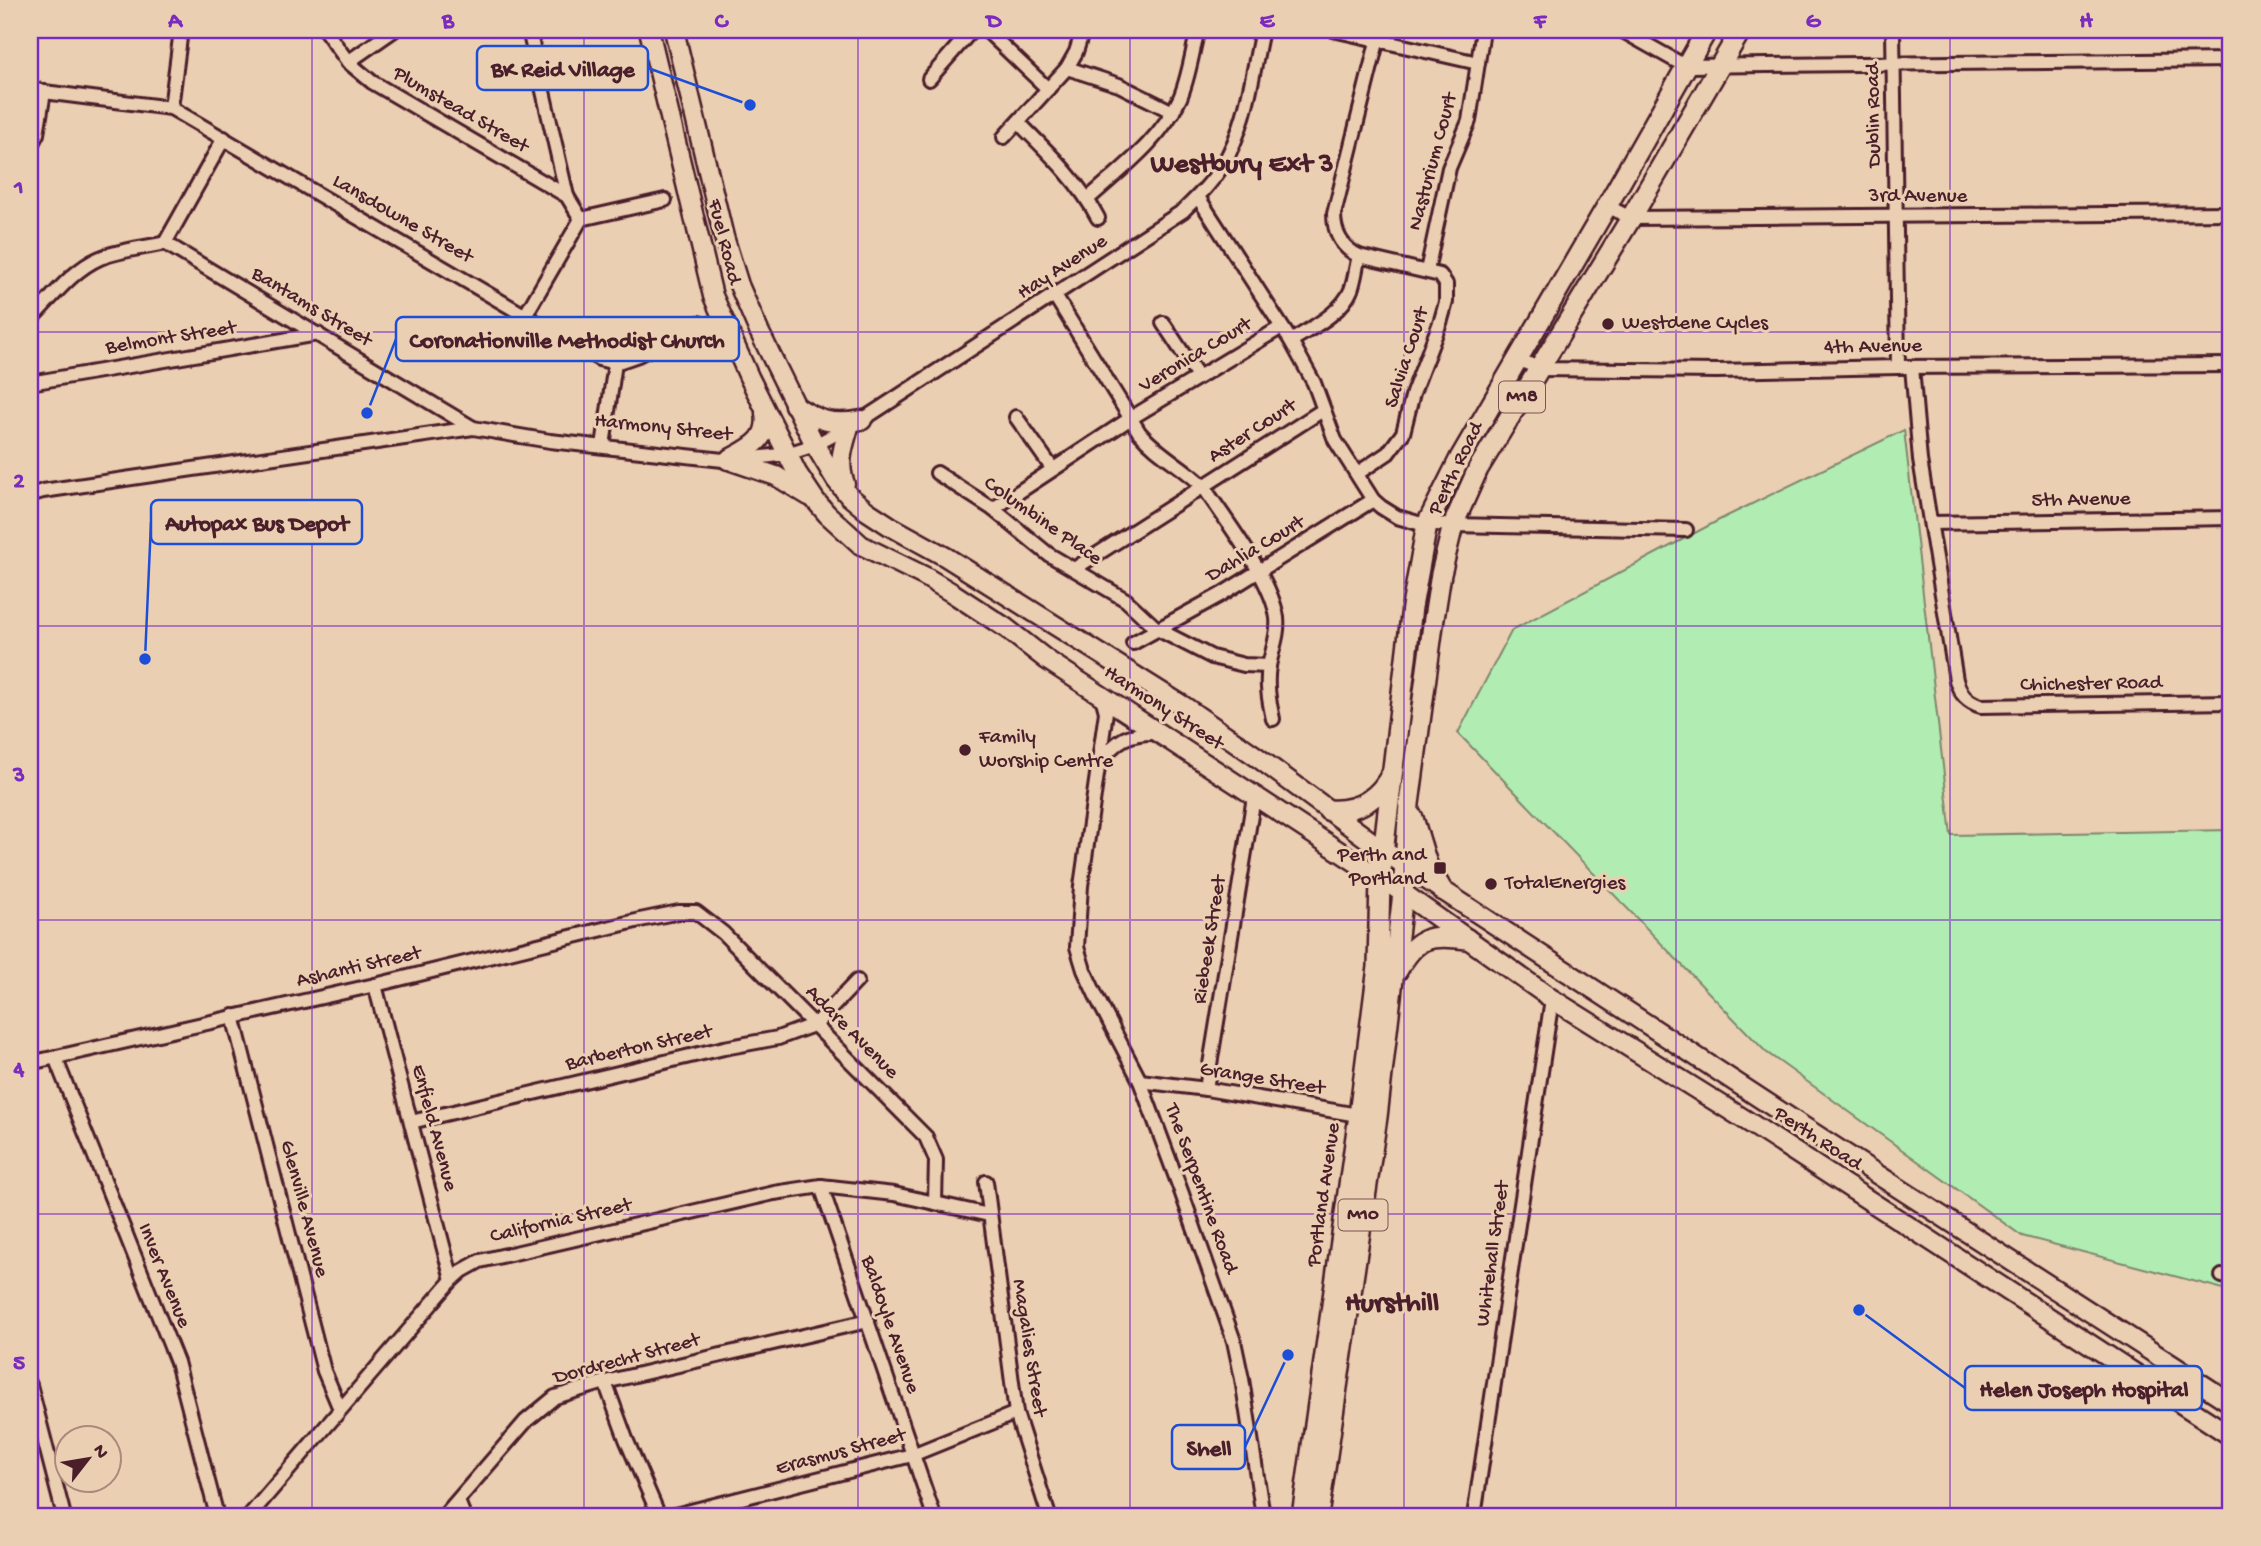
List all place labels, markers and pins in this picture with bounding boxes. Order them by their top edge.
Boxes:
callout: BK Reid Village [477,46,648,90]
place label: Westdene Cycles [1622,312,1769,337]
marker: Westdene Cycles [1600,316,1616,332]
callout: Coronationville Methodist Church [396,317,739,361]
callout: Autopax Bus Depot [151,500,362,544]
place label: Family Worship Centre [978,726,1114,775]
marker: Family Worship Centre [957,742,973,758]
place label: Perth and Portland [1336,844,1428,893]
marker: Perth and Portland [1432,860,1448,876]
place label: TotalEnergies [1504,872,1627,897]
marker: TotalEnergies [1483,876,1499,892]
callout: Helen Joseph Hospital [1965,1366,2202,1410]
callout: Shell [1172,1425,1245,1469]

